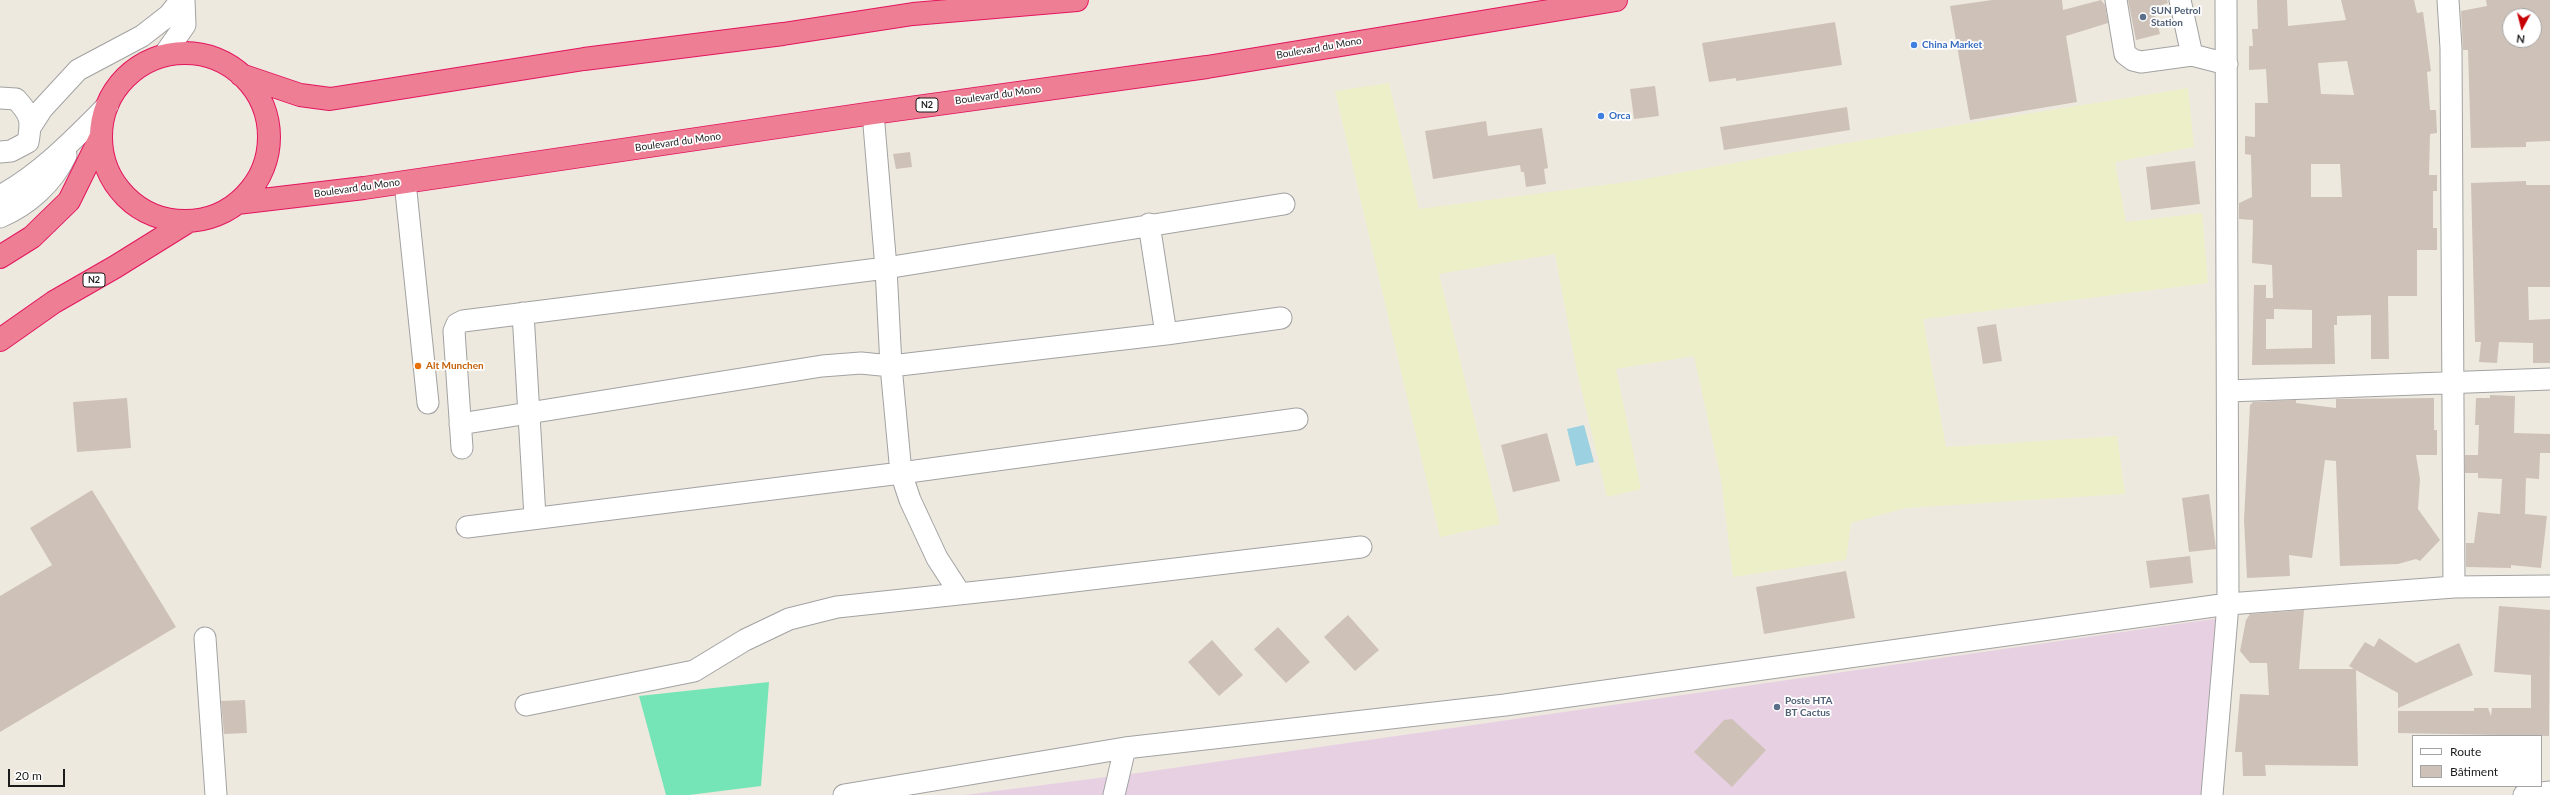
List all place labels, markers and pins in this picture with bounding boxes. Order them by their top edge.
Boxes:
place label: SUN Petrol Station [2151,5,2201,28]
marker: SUN Petrol Station [2138,12,2148,22]
place label: China Market [1922,39,1982,51]
marker: China Market [1909,40,1919,50]
place label: Orca [1609,110,1630,122]
marker: Orca [1596,111,1606,121]
place label: Alt Munchen [426,360,484,372]
marker: Alt Munchen [413,361,423,371]
place label: Poste HTA BT Cactus [1785,695,1832,718]
marker: Poste HTA BT Cactus [1772,702,1782,712]

